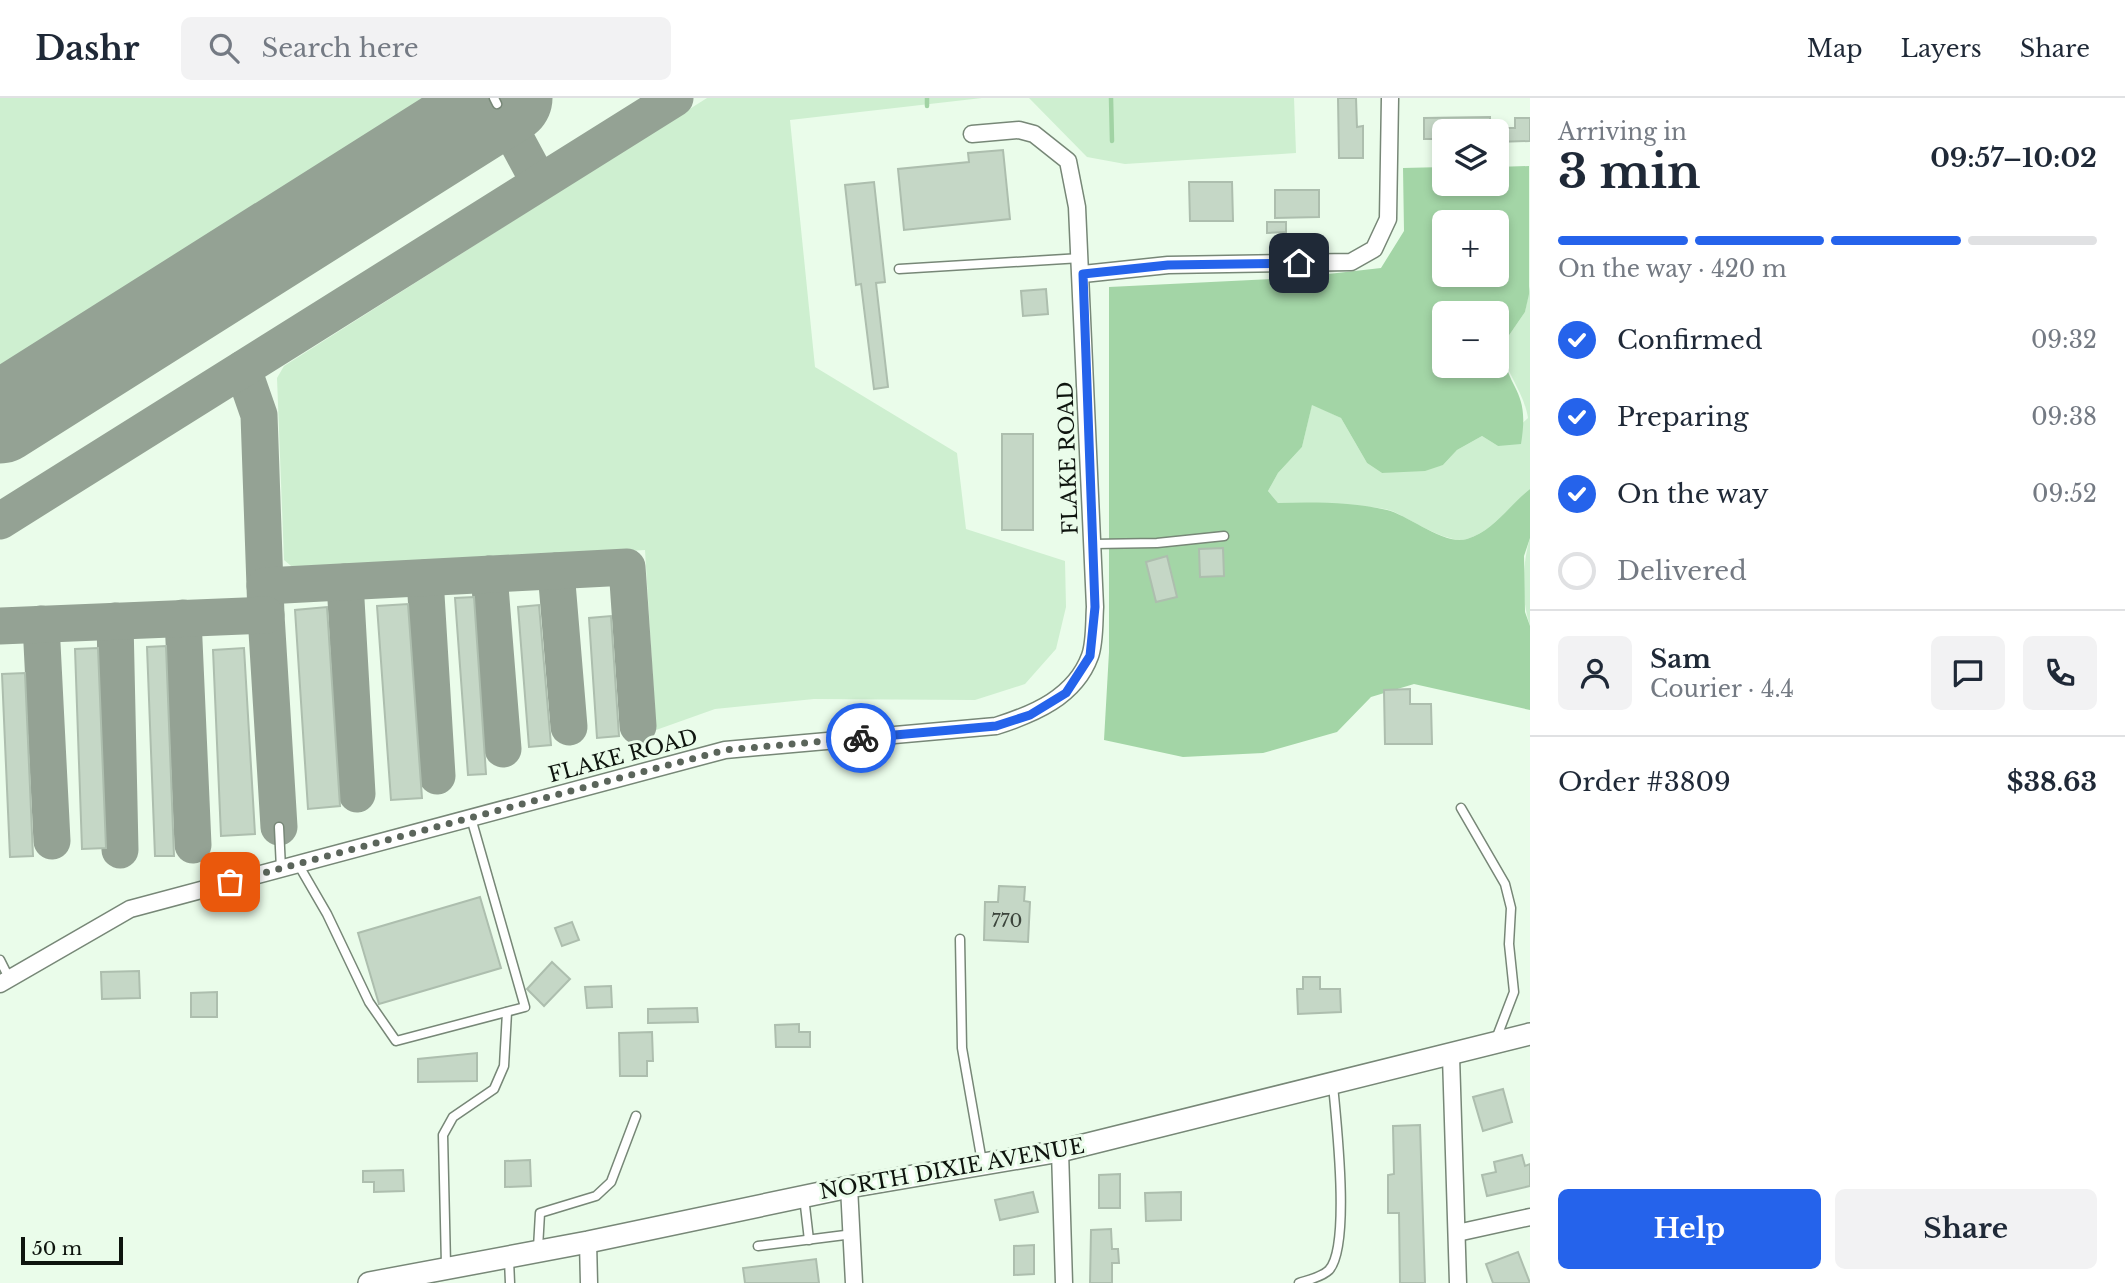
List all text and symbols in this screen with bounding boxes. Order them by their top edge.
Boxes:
search box [181,17,671,80]
text: Dashr [35,28,139,69]
icon: search [205,29,243,67]
text: Search here [261,32,419,64]
text: Map [1807,34,1863,63]
text: Layers [1901,34,1982,63]
text: Share [2020,34,2090,63]
text: Arriving in [1558,118,1687,146]
map controls [1432,119,1509,378]
button: layers [1432,119,1509,196]
text: 09:57–10:02 [1930,142,2097,174]
text: 3 min [1558,143,1700,200]
button: + [1432,210,1509,287]
pin [1269,233,1329,293]
icon: home [1280,244,1318,282]
text: On the way · 420 m [1558,255,1787,283]
button: − [1432,301,1509,378]
icon: check [1558,321,1596,359]
text: Confirmed [1617,324,1762,356]
text: 09:32 [2031,326,2097,354]
street label: FLAKE ROAD [1052,381,1084,535]
icon: check [1558,398,1596,436]
text: Preparing [1617,401,1749,433]
text: 09:38 [2031,403,2097,431]
icon: check [1558,475,1596,513]
text: On the way [1617,478,1769,510]
text: 09:52 [2032,480,2097,508]
text: Delivered [1617,555,1747,587]
button: person [1558,636,1632,710]
button: chat [1931,636,2005,710]
button: phone [2023,636,2097,710]
text: Sam [1650,643,1711,675]
text: Courier · 4.4 [1650,675,1794,703]
courier [826,703,896,773]
icon: bike [842,719,880,757]
street label: FLAKE ROAD [546,724,700,788]
text: Order #3809 [1558,766,1731,798]
text: $38.63 [2007,766,2097,798]
pin [200,852,260,912]
icon: bag [211,863,249,901]
house number: 770 [992,910,1022,932]
street label: NORTH DIXIE AVENUE [818,1133,1086,1205]
button: Help [1558,1189,1821,1269]
button: Share [1835,1189,2097,1269]
scale bar [21,1234,122,1266]
text: 50 m [32,1237,82,1260]

